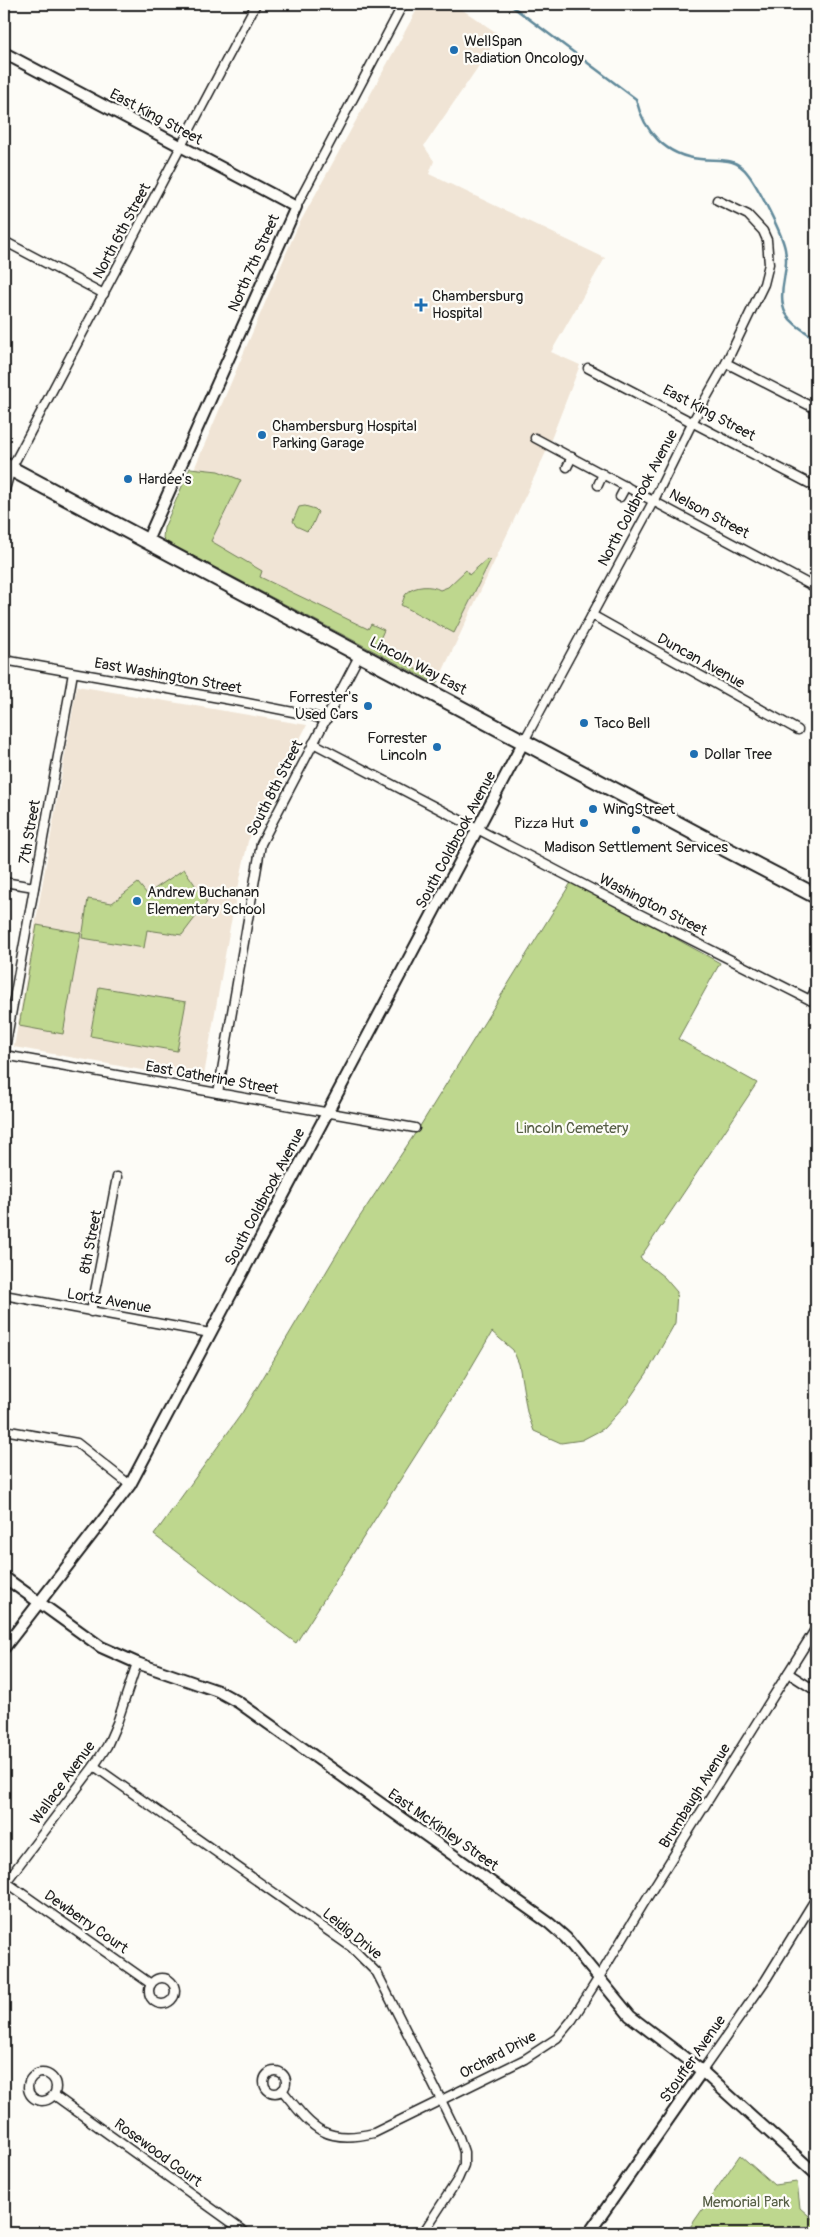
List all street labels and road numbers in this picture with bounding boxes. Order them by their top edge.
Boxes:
street label: East King Street [106,85,206,150]
street label: North 6th Street [89,179,156,282]
street label: North 7th Street [224,210,284,315]
street label: East King Street [659,381,759,446]
street label: North Coldbrook Avenue [594,426,682,570]
street label: Nelson Street [666,485,753,544]
street label: Duncan Avenue [654,629,749,693]
street label: Lincoln Way East [366,632,471,700]
street label: East Washington Street [93,654,244,698]
street label: South 8th Street [243,736,308,839]
street label: South Coldbrook Avenue [412,767,501,912]
street label: 7th Street [15,797,45,866]
street label: Washington Street [596,870,711,941]
street label: East Catherine Street [144,1057,281,1099]
street label: South Coldbrook Avenue [221,1124,310,1269]
street label: 8th Street [76,1208,107,1276]
street label: Lortz Avenue [65,1284,153,1318]
street label: Wallace Avenue [26,1737,100,1828]
street label: Brumbaugh Avenue [655,1740,735,1852]
street label: East McKinley Street [384,1785,503,1876]
street label: Dewberry Court [40,1886,132,1959]
street label: Leidig Drive [318,1904,386,1964]
street label: Stouffer Avenue [656,2011,730,2106]
street label: Orchard Drive [456,2027,540,2083]
street label: Rosewood Court [110,2115,206,2192]

